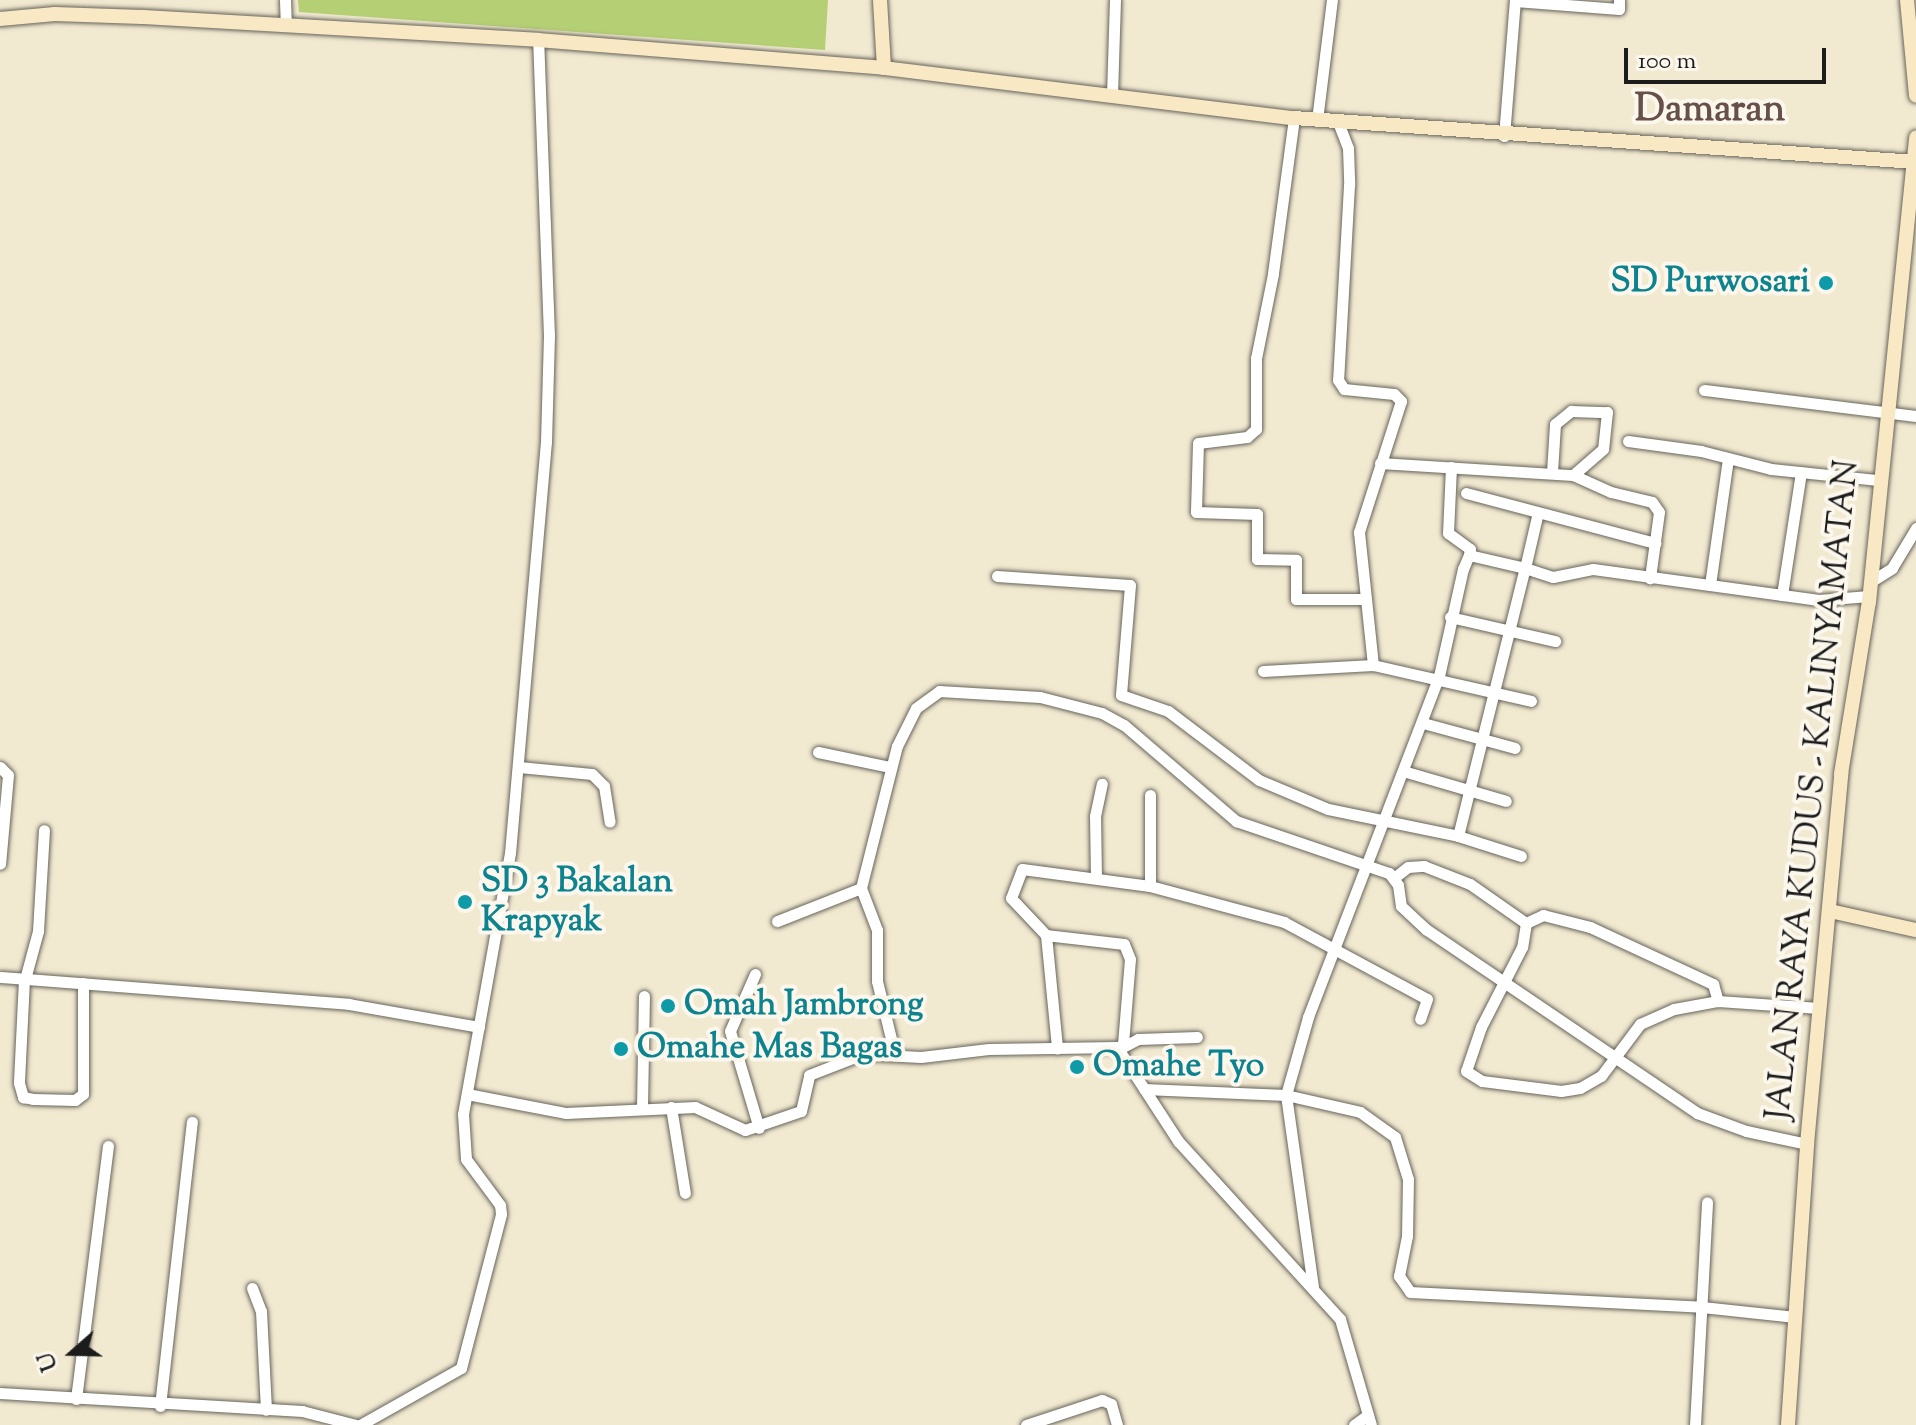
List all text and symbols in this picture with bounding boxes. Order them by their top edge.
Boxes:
scale bar [1628,32,1830,82]
text: 100 m [1638,45,1696,79]
district label: Damaran [1635,89,1785,135]
place label: SD Purwosari [1611,263,1810,303]
marker: SD Purwosari [1817,274,1835,292]
street label: JALAN RAYA KUDUS - KALINYAMATAN [1759,458,1869,1122]
place label: SD 3 Bakalan Krapyak [481,862,673,942]
marker: SD 3 Bakalan Krapyak [456,893,474,911]
place label: Omah Jambrong [684,986,924,1026]
marker: Omah Jambrong [659,997,677,1015]
place label: Omahe Mas Bagas [637,1029,902,1069]
marker: Omahe Mas Bagas [612,1040,630,1058]
place label: Omahe Tyo [1093,1047,1264,1087]
marker: Omahe Tyo [1068,1058,1086,1076]
north arrow [32,1313,112,1393]
text: U [31,1347,68,1375]

